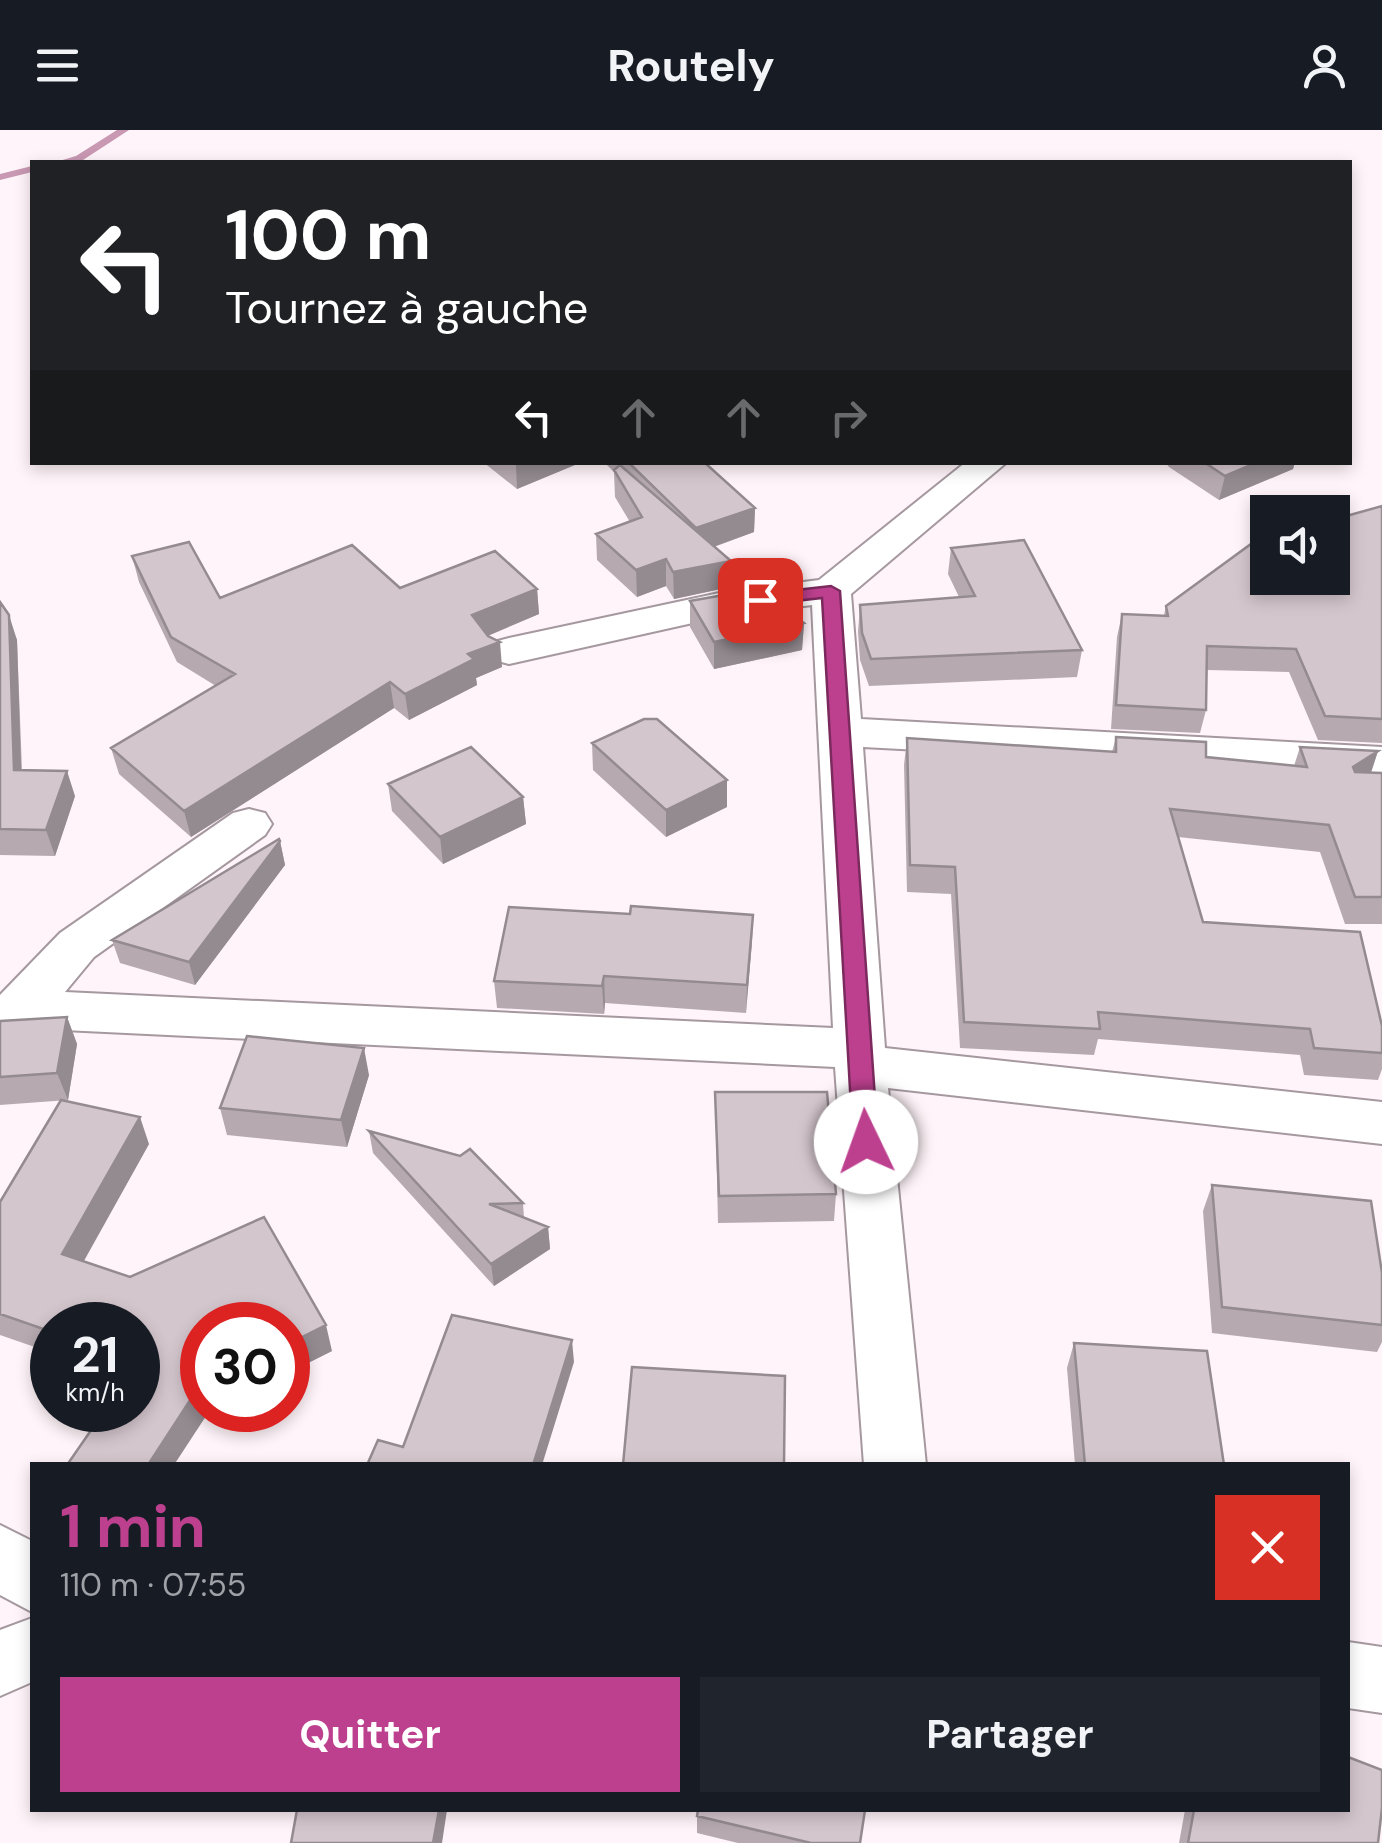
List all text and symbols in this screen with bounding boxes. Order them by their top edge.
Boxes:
text: Routely [607,36,775,95]
icon: menu [30,38,85,93]
icon: person [1297,38,1352,93]
text: 100 m [225,190,431,281]
icon: left [60,200,190,330]
text: Tournez à gauche [225,278,588,337]
icon: left [506,390,561,445]
icon: ahead [611,390,666,445]
icon: ahead [716,390,771,445]
icon: right [821,390,876,445]
map controls [1250,495,1350,595]
button: sound [1250,495,1350,595]
pin [718,558,803,643]
icon: arrive [733,573,788,628]
position arrow [814,1090,918,1194]
speed limit sign: 30 [180,1302,310,1432]
text: 21 [71,1322,119,1388]
text: km/h [65,1376,125,1409]
text: 1 min [60,1487,206,1566]
button: close [1215,1495,1320,1600]
text: 110 m · 07:55 [60,1564,246,1606]
button: Quitter [60,1677,680,1792]
button: Partager [700,1677,1320,1792]

